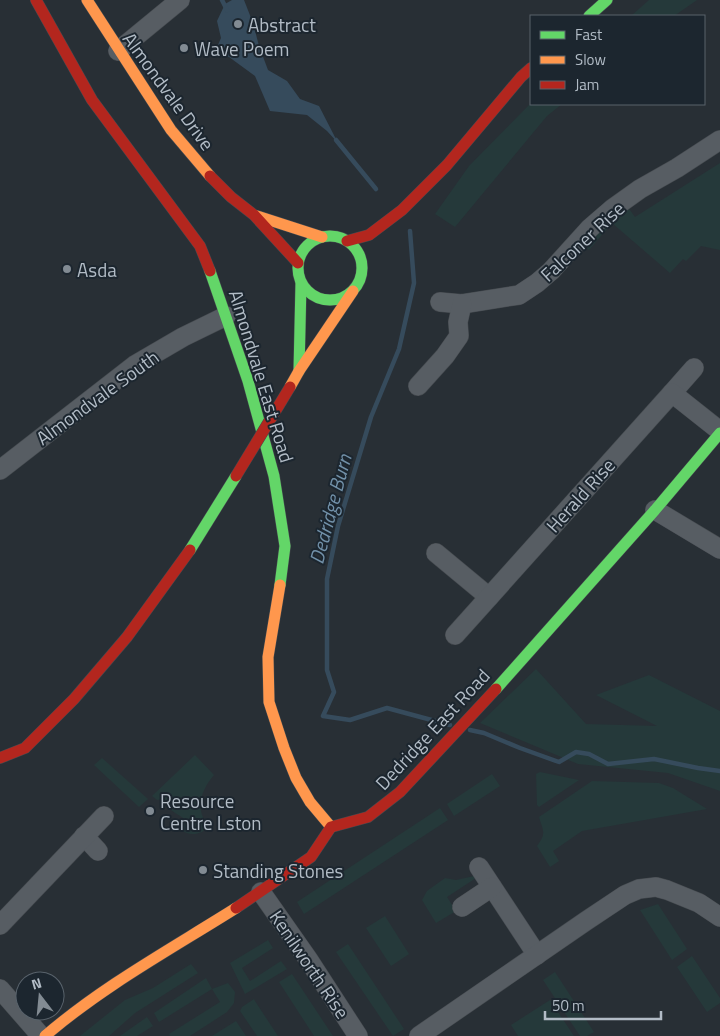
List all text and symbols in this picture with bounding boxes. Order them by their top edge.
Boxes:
place label: Abstract [248,10,316,39]
legend [530,15,705,105]
marker: Abstract [232,18,244,30]
text: Fast [575,23,603,46]
street label: Almondvale Drive [116,26,222,156]
place label: Wave Poem [194,34,289,63]
marker: Wave Poem [178,42,190,54]
text: Slow [575,48,606,71]
text: Jam [575,73,599,96]
street label: Falconer Rise [533,194,631,288]
place label: Asda [77,255,117,284]
marker: Asda [61,263,73,275]
street label: Almondvale East Road [222,286,302,466]
street label: Almondvale South [29,342,165,452]
water label: Dedridge Burn [300,450,360,567]
street label: Herald Rise [539,451,621,539]
street label: Dedridge East Road [368,662,496,796]
place label: Resource Centre Lston [160,786,262,837]
marker: Resource Centre Lston [144,805,156,817]
place label: Standing Stones [213,856,344,885]
marker: Standing Stones [197,864,209,876]
street label: Kenilworth Rise [263,904,357,1024]
north arrow [15,971,65,1021]
text: N [29,972,44,994]
scale bar [545,988,661,1020]
text: 50 m [552,994,585,1017]

